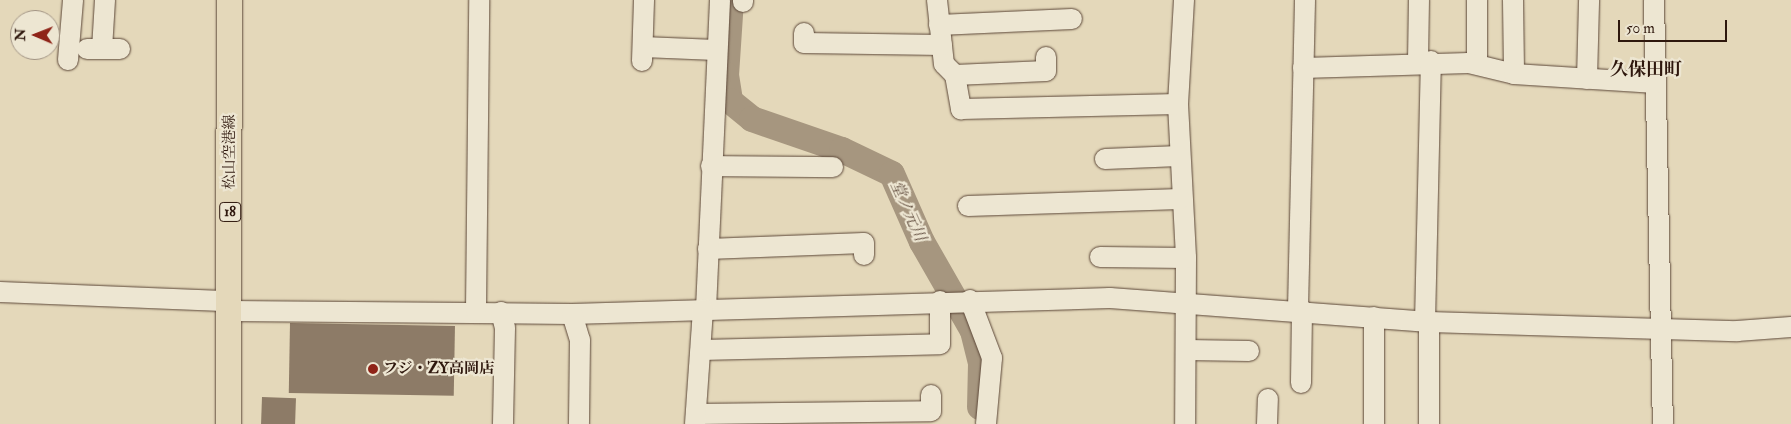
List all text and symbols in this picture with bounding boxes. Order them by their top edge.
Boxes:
north arrow [10,10,60,60]
scale bar [1621,10,1730,42]
text: 50 m [1626,19,1655,38]
text: N [12,28,29,41]
district label: 久保田町 [1610,59,1682,81]
street label: 松山空港線 [221,115,239,189]
water label: 堂ノ元川 [886,178,930,244]
road number: 18 [219,200,241,223]
place label: フジ・ZY高岡店 [383,360,495,378]
marker: フジ・ZY高岡店 [367,363,379,375]

